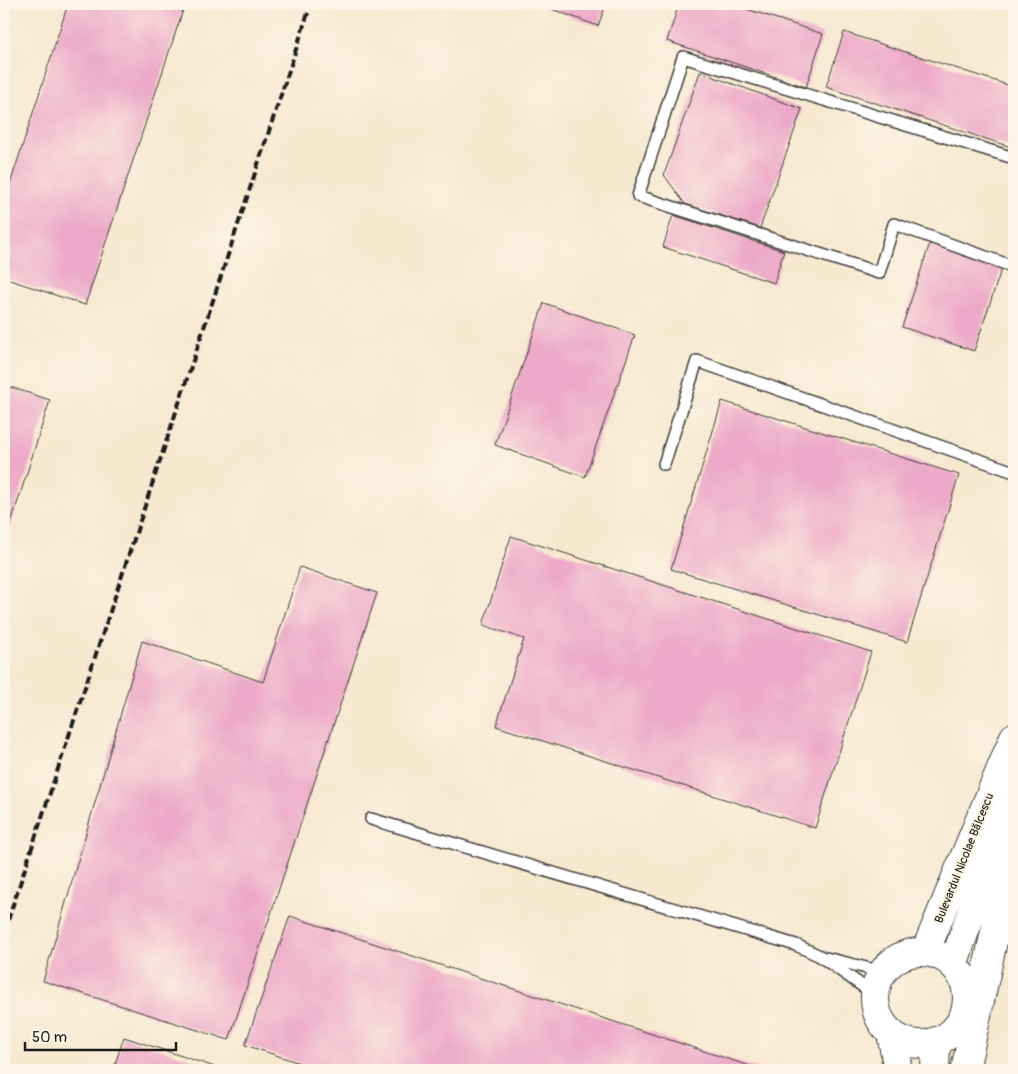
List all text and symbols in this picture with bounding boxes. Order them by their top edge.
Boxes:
street label: Bulevardul Nicolae Bălcescu [931,791,997,925]
scale bar [25,1019,176,1051]
text: 50 m [32,1028,67,1047]

